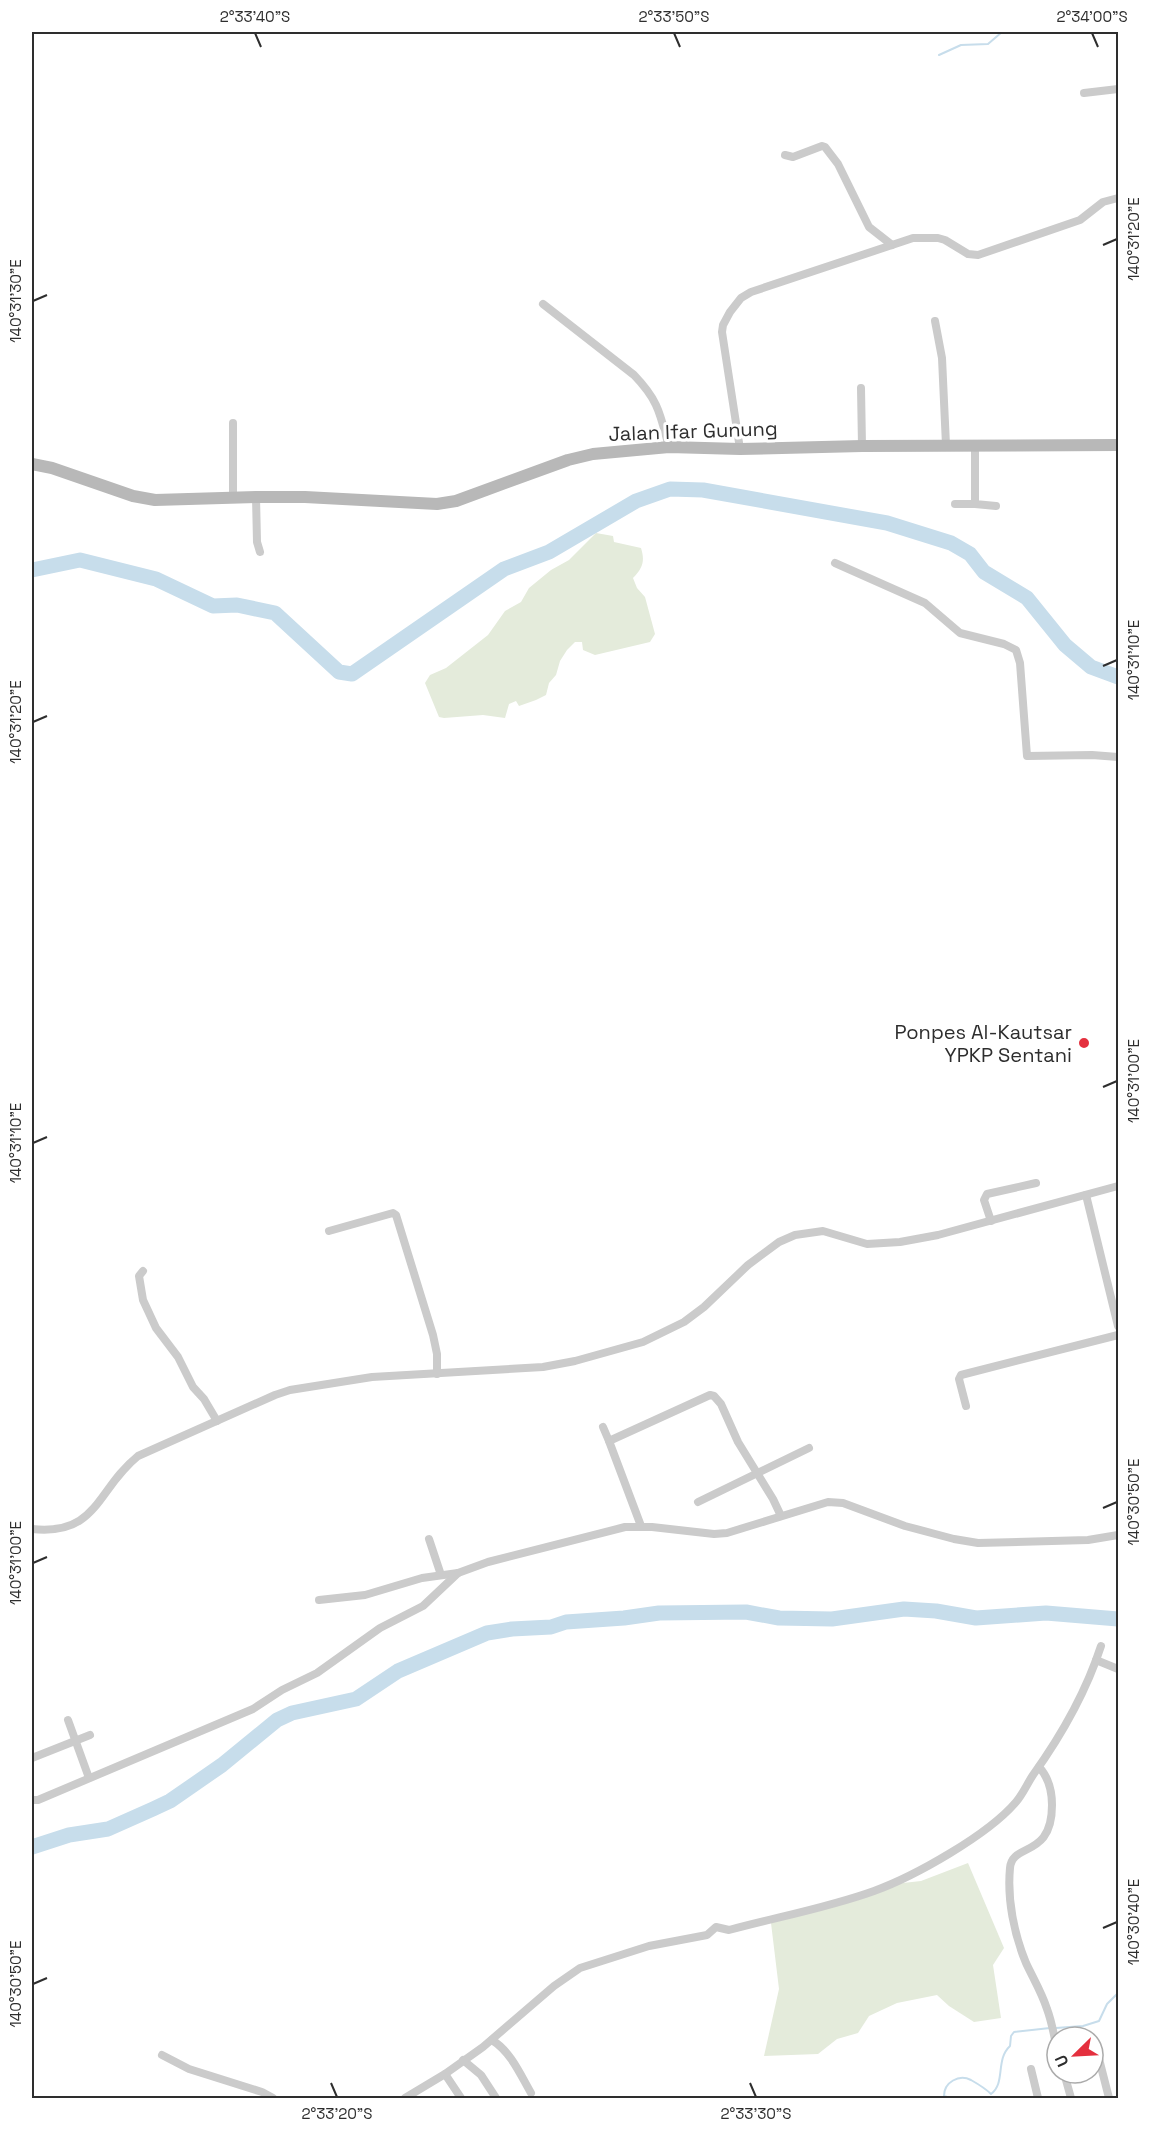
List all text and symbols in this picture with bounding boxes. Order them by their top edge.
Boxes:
text: 2°33'40"S [220,7,290,26]
text: 2°33'50"S [639,7,709,26]
text: 2°34'00"S [1056,7,1128,26]
text: 140°31'20"E [1124,197,1143,281]
text: 140°31'30"E [6,259,25,343]
street label: Jalan Ifar Gunung [608,415,778,447]
text: 140°31'10"E [1124,620,1143,700]
text: 140°31'20"E [6,680,25,764]
place label: Ponpes Al-Kautsar YPKP Sentani [895,1019,1072,1068]
marker: Ponpes Al-Kautsar YPKP Sentani [1077,1036,1091,1050]
text: 140°31'00"E [1124,1039,1143,1123]
text: 140°31'10"E [6,1103,25,1183]
text: 140°30'50"E [1124,1459,1143,1545]
text: 140°31'00"E [6,1521,25,1605]
text: 140°30'40"E [1124,1879,1143,1965]
text: 140°30'50"E [6,1941,25,2027]
north arrow [1045,2025,1105,2085]
text: U [1050,2052,1074,2070]
text: 2°33'20"S [302,2104,372,2123]
text: 2°33'30"S [721,2104,791,2123]

